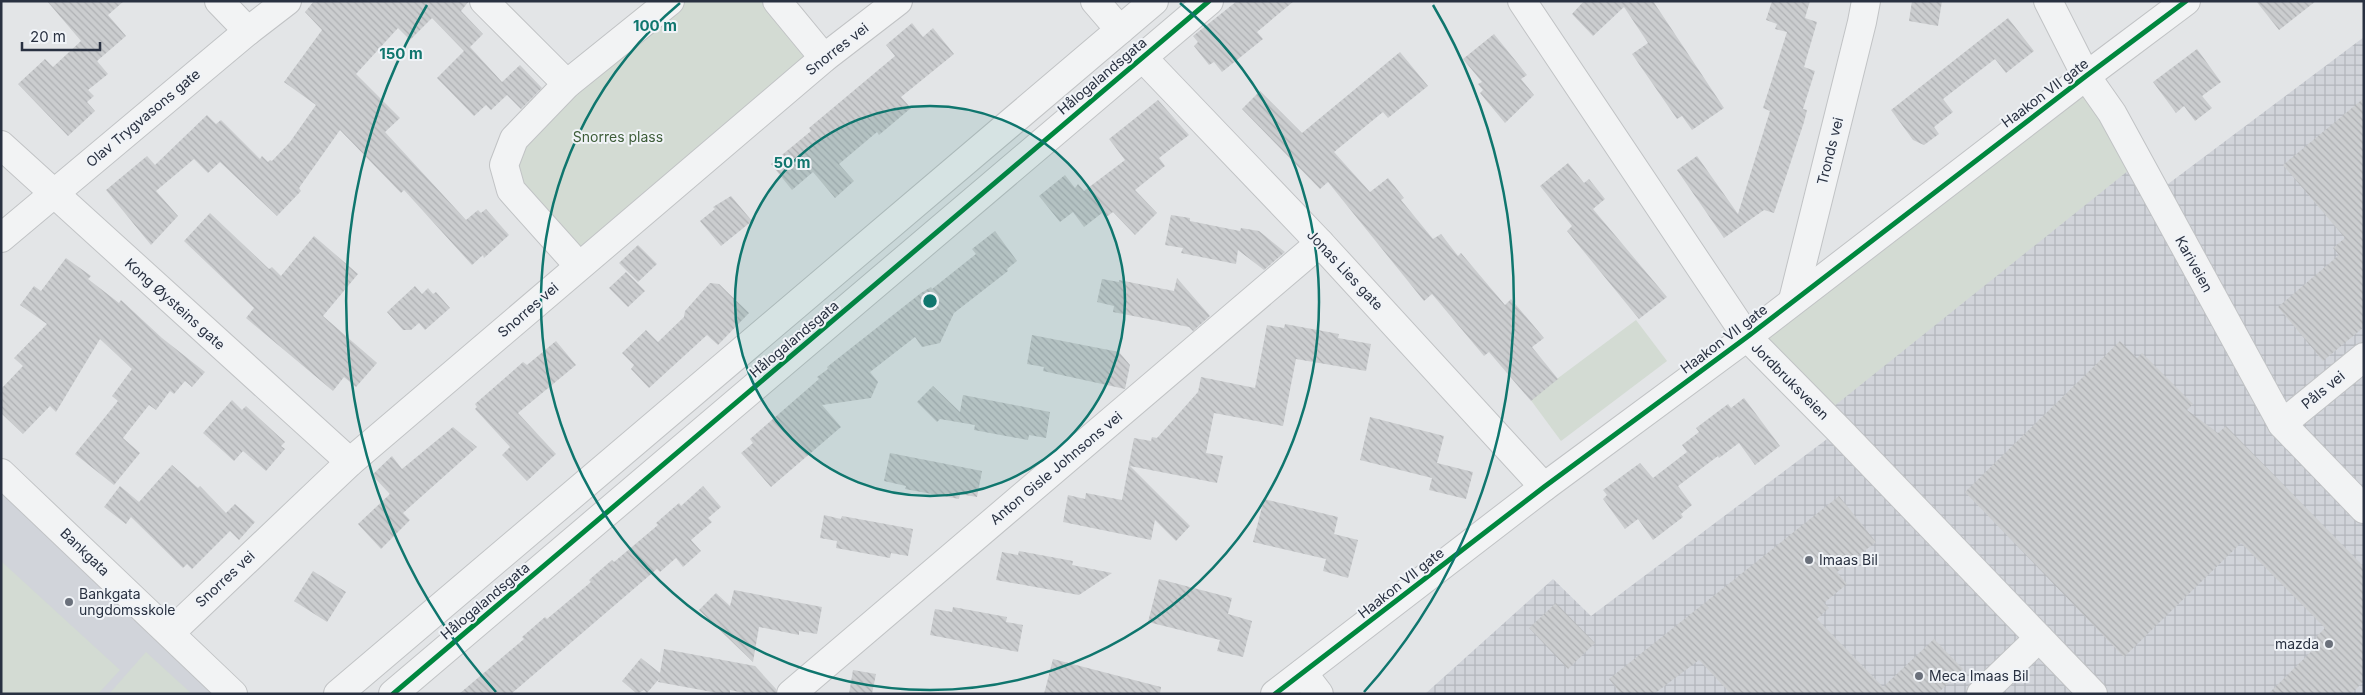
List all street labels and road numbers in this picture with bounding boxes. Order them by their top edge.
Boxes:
street label: Snorres vei [802,19,871,78]
street label: Hålogalandsgata [1054,33,1150,118]
street label: Haakon VII gate [1998,54,2091,131]
street label: Olav Trygvasons gate [82,65,203,170]
street label: Tronds vei [1813,115,1846,186]
street label: Jonas Lies gate [1304,226,1387,313]
street label: Kariveien [2172,233,2217,295]
street label: Kong Øysteins gate [122,254,229,353]
street label: Snorres vei [494,279,561,341]
street label: Hålogalandsgata [746,296,842,381]
street label: Haakon VII gate [1677,300,1770,377]
street label: Jordbruksveien [1748,338,1833,423]
street label: Påls vei [2298,367,2348,412]
street label: Anton Gisle Johnsons vei [986,407,1125,528]
street label: Bankgata [57,524,113,579]
street label: Haakon VII gate [1354,544,1447,621]
street label: Snorres vei [192,547,258,610]
street label: Hålogalandsgata [437,558,533,643]

